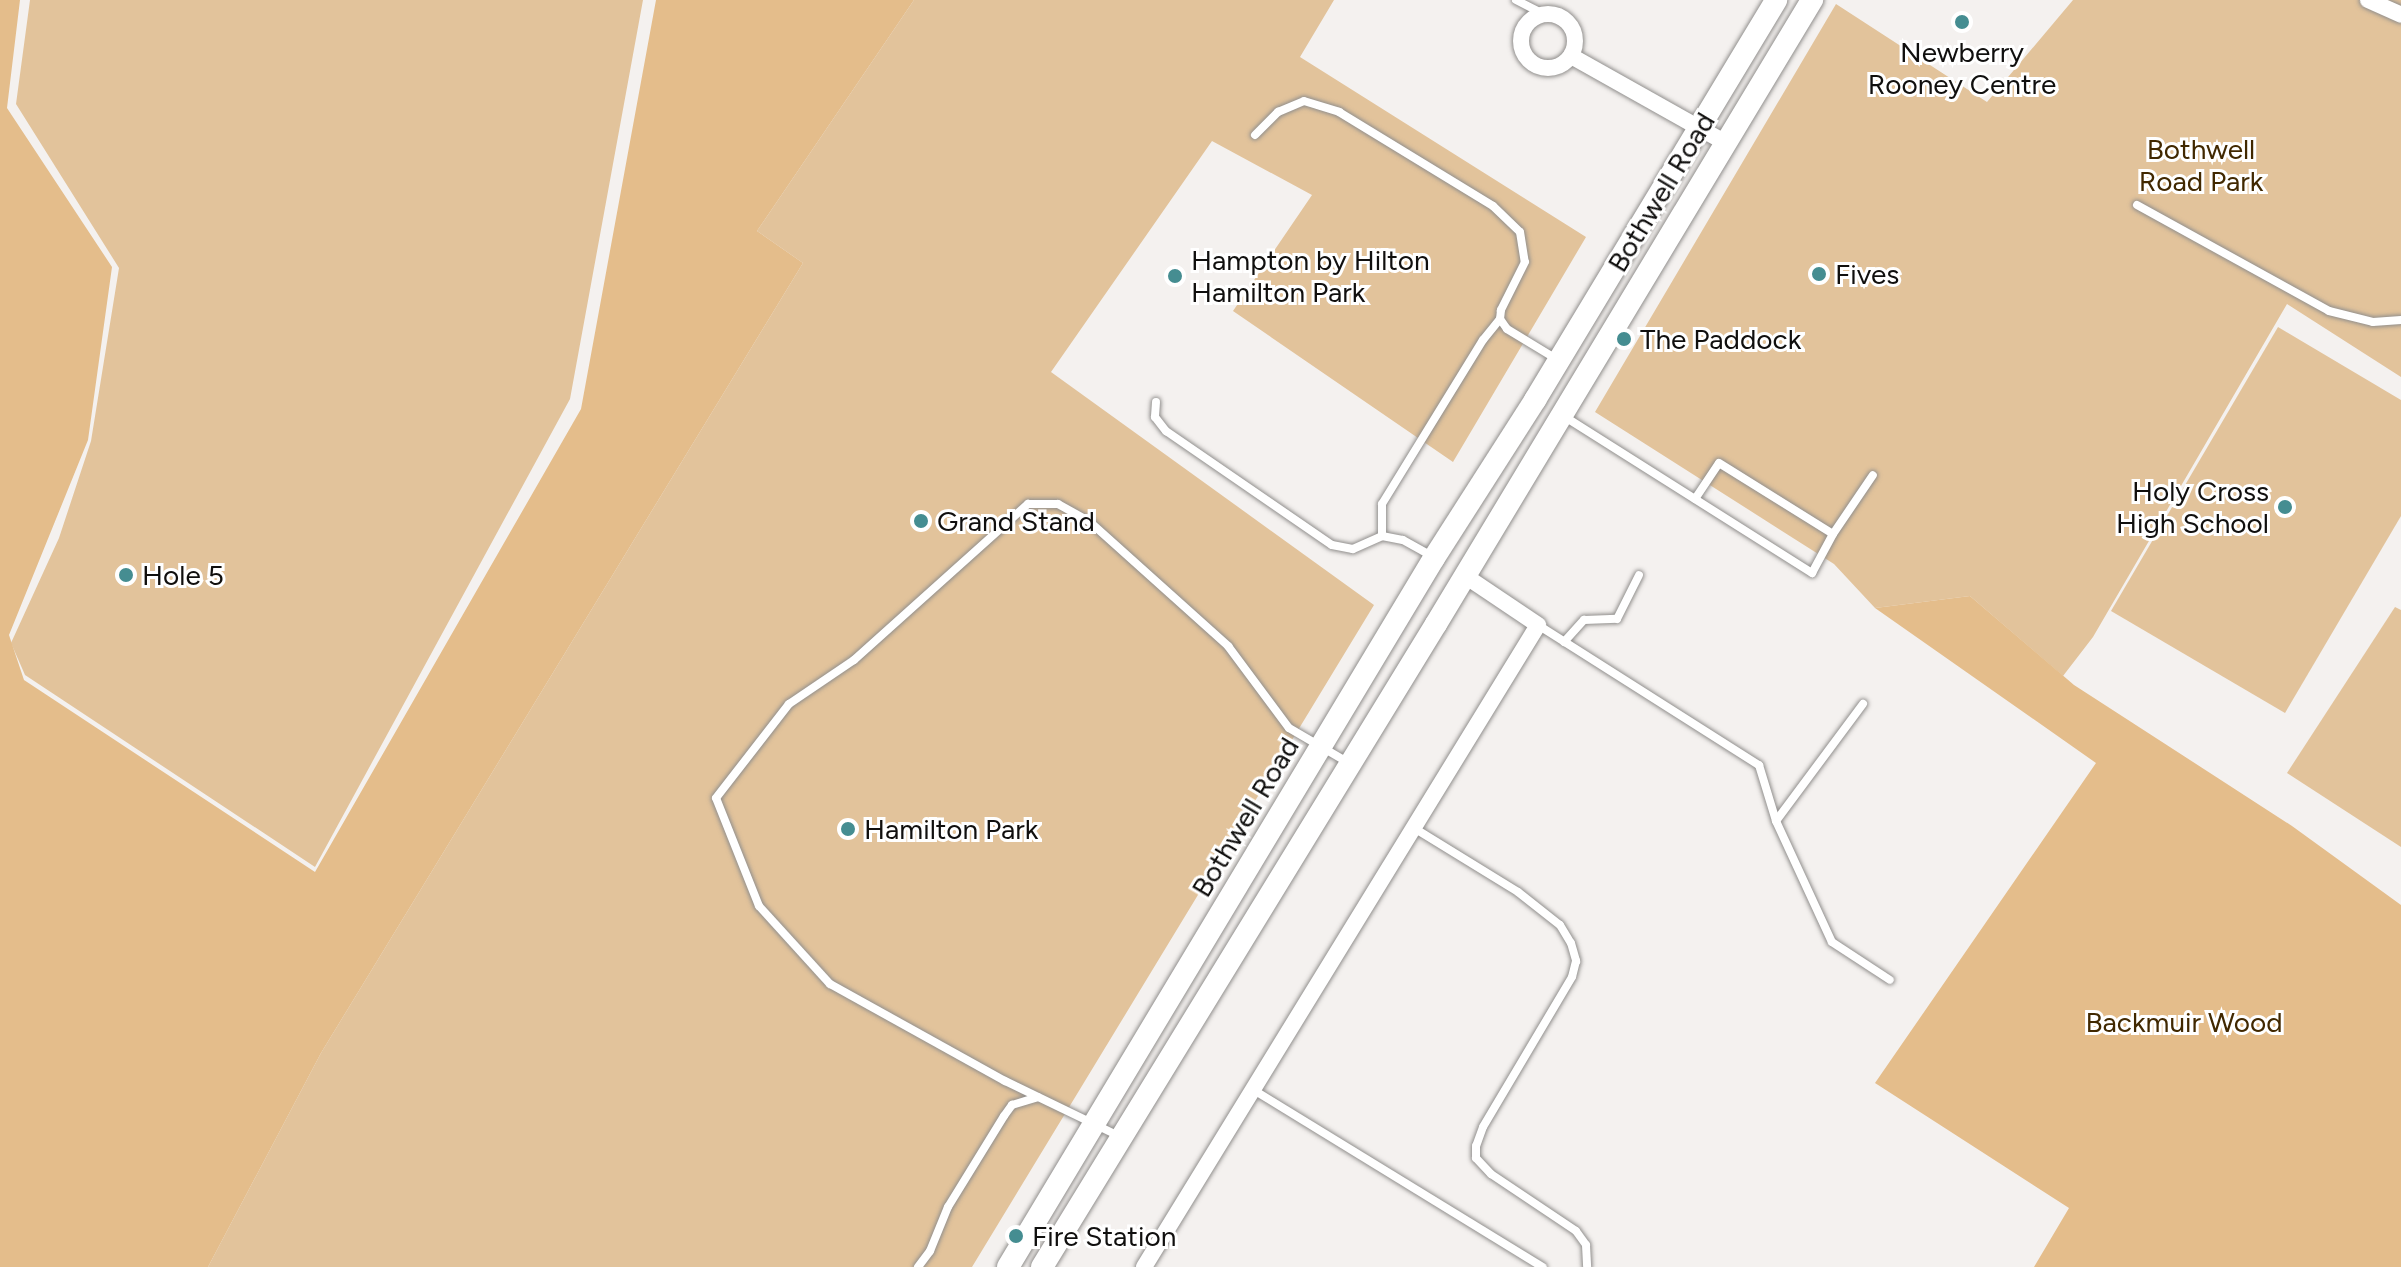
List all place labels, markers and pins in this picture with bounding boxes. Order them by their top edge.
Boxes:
marker: Newberry Rooney Centre [1953,13,1971,31]
place label: Newberry Rooney Centre [1868,35,2056,101]
place label: Hampton by Hilton Hamilton Park [1191,243,1430,309]
place label: Fives [1835,257,1899,291]
marker: Fives [1810,265,1828,283]
marker: Hampton by Hilton Hamilton Park [1166,267,1184,285]
place label: The Paddock [1640,322,1801,356]
marker: The Paddock [1615,330,1633,348]
place label: Holy Cross High School [2116,474,2269,540]
marker: Holy Cross High School [2276,498,2294,516]
place label: Grand Stand [937,504,1095,538]
marker: Grand Stand [912,512,930,530]
place label: Hole 5 [142,558,224,592]
marker: Hole 5 [117,566,135,584]
place label: Hamilton Park [864,812,1038,846]
marker: Hamilton Park [839,820,857,838]
place label: Fire Station [1032,1219,1176,1253]
marker: Fire Station [1007,1227,1025,1245]

